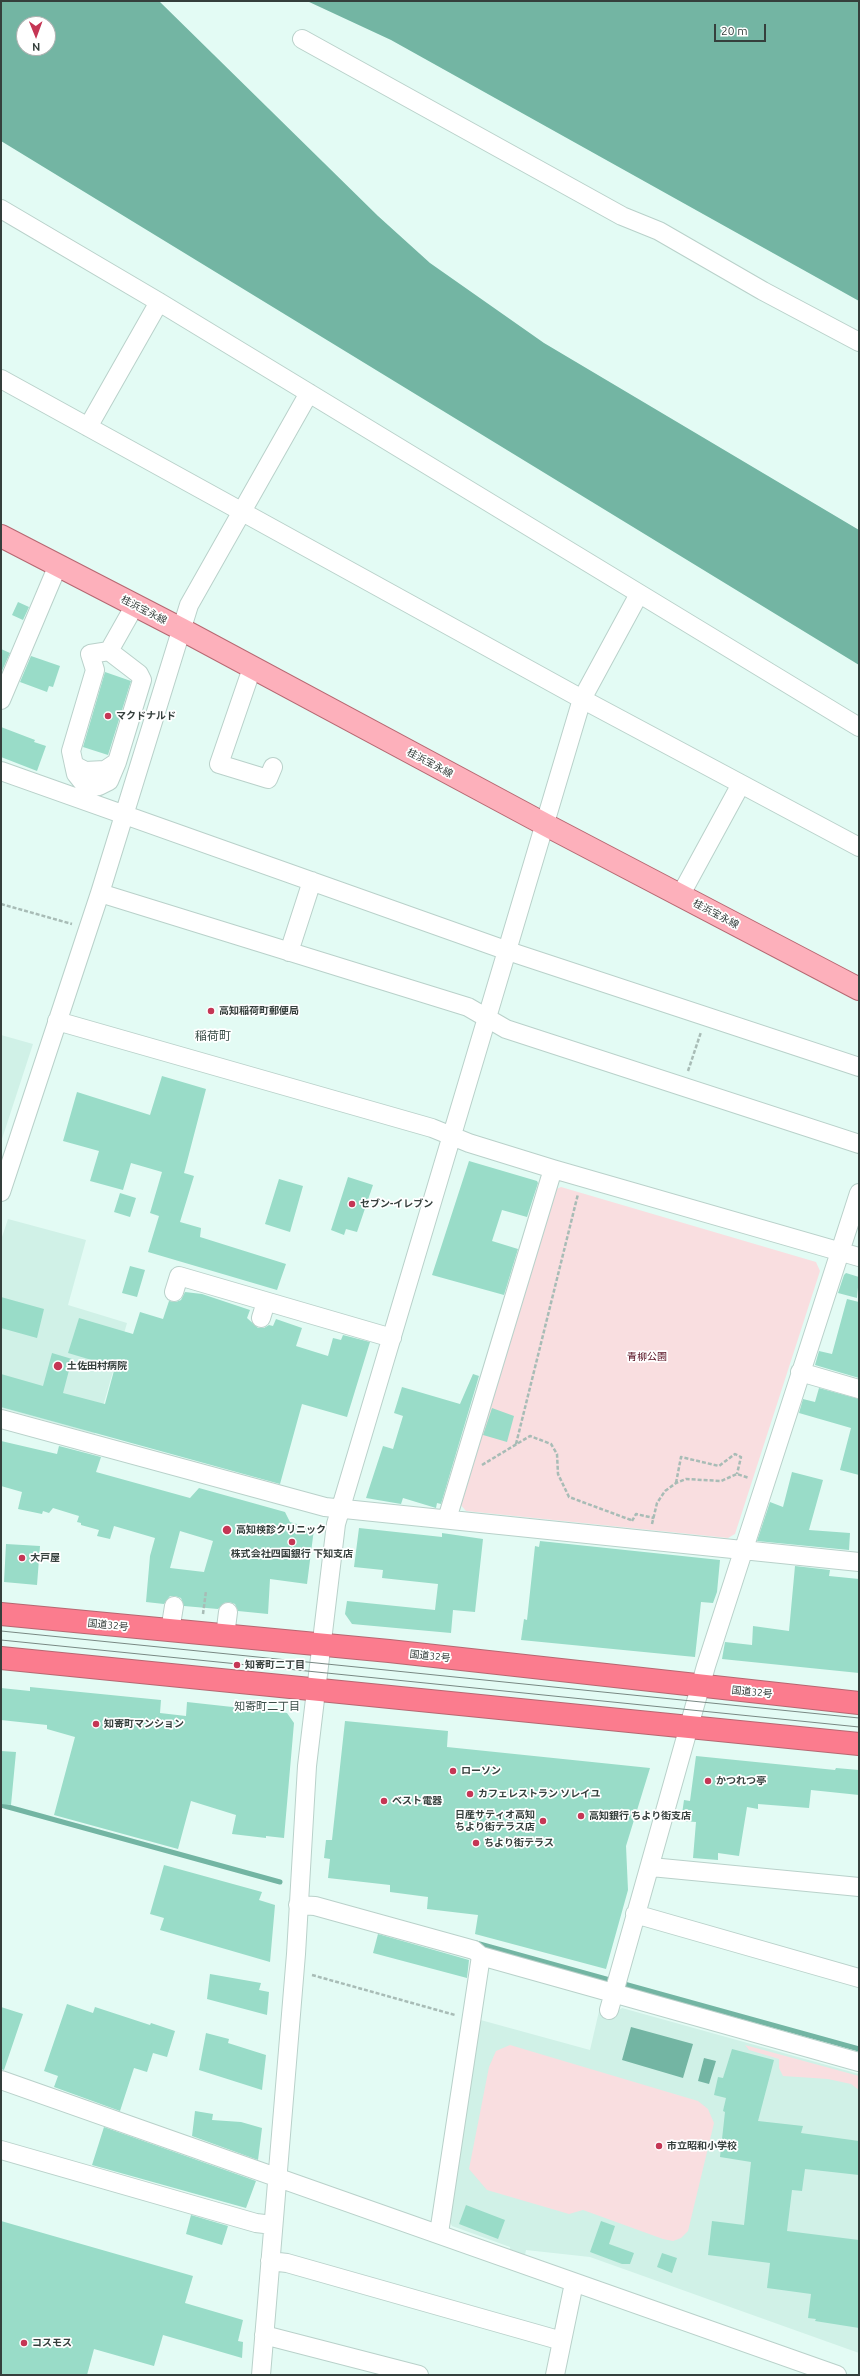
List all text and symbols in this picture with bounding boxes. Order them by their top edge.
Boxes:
north arrow [16,16,56,56]
scale bar [716,16,768,42]
text: 20 m [721,24,748,37]
text: N [32,41,40,53]
street label: 桂浜宝永線 [119,593,169,627]
place label: マクドナルド [116,710,176,722]
marker: マクドナルド [103,711,113,721]
street label: 桂浜宝永線 [405,746,455,780]
street label: 桂浜宝永線 [691,897,741,931]
place label: 高知稲荷町郵便局 [219,1005,299,1017]
marker: 高知稲荷町郵便局 [206,1006,216,1016]
district label: 稲荷町 [195,1029,231,1043]
place label: セブン-イレブン [360,1198,433,1210]
marker: セブン-イレブン [347,1199,357,1209]
park label: 青柳公園 [627,1351,667,1363]
marker: 土佐田村病院 [52,1360,64,1372]
place label: 土佐田村病院 [67,1360,127,1372]
marker: 高知検診クリニック [221,1524,233,1536]
place label: 高知検診クリニック [236,1524,326,1536]
marker: 株式会社四国銀行 下知支店 [287,1537,297,1547]
place label: 株式会社四国銀行 下知支店 [231,1548,353,1560]
place label: 大戸屋 [30,1552,60,1564]
marker: 大戸屋 [17,1553,27,1563]
street label: 国道32号 [87,1617,129,1633]
street label: 国道32号 [409,1648,451,1664]
place label: 知寄町二丁目 [245,1659,305,1671]
marker: 知寄町二丁目 [232,1660,242,1670]
street label: 国道32号 [731,1684,773,1700]
district label: 知寄町二丁目 [234,1699,300,1713]
place label: 知寄町マンション [104,1718,184,1730]
marker: 知寄町マンション [91,1719,101,1729]
place label: ローソン [461,1765,501,1777]
marker: ローソン [448,1766,458,1776]
place label: かつれつ亭 [716,1775,766,1787]
marker: かつれつ亭 [703,1776,713,1786]
place label: カフェレストラン ソレイユ [478,1788,600,1800]
marker: カフェレストラン ソレイユ [465,1789,475,1799]
place label: ベスト電器 [392,1795,442,1807]
marker: ベスト電器 [379,1796,389,1806]
place label: 日産サティオ高知 ちより街テラス店 [455,1809,535,1832]
place label: 高知銀行 ちより街支店 [589,1810,691,1822]
marker: 高知銀行 ちより街支店 [576,1811,586,1821]
marker: 日産サティオ高知 ちより街テラス店 [538,1816,548,1826]
place label: ちより街テラス [484,1837,554,1849]
marker: ちより街テラス [471,1838,481,1848]
place label: 市立昭和小学校 [667,2140,737,2152]
marker: 市立昭和小学校 [654,2141,664,2151]
place label: コスモス [32,2337,72,2349]
marker: コスモス [19,2338,29,2348]

